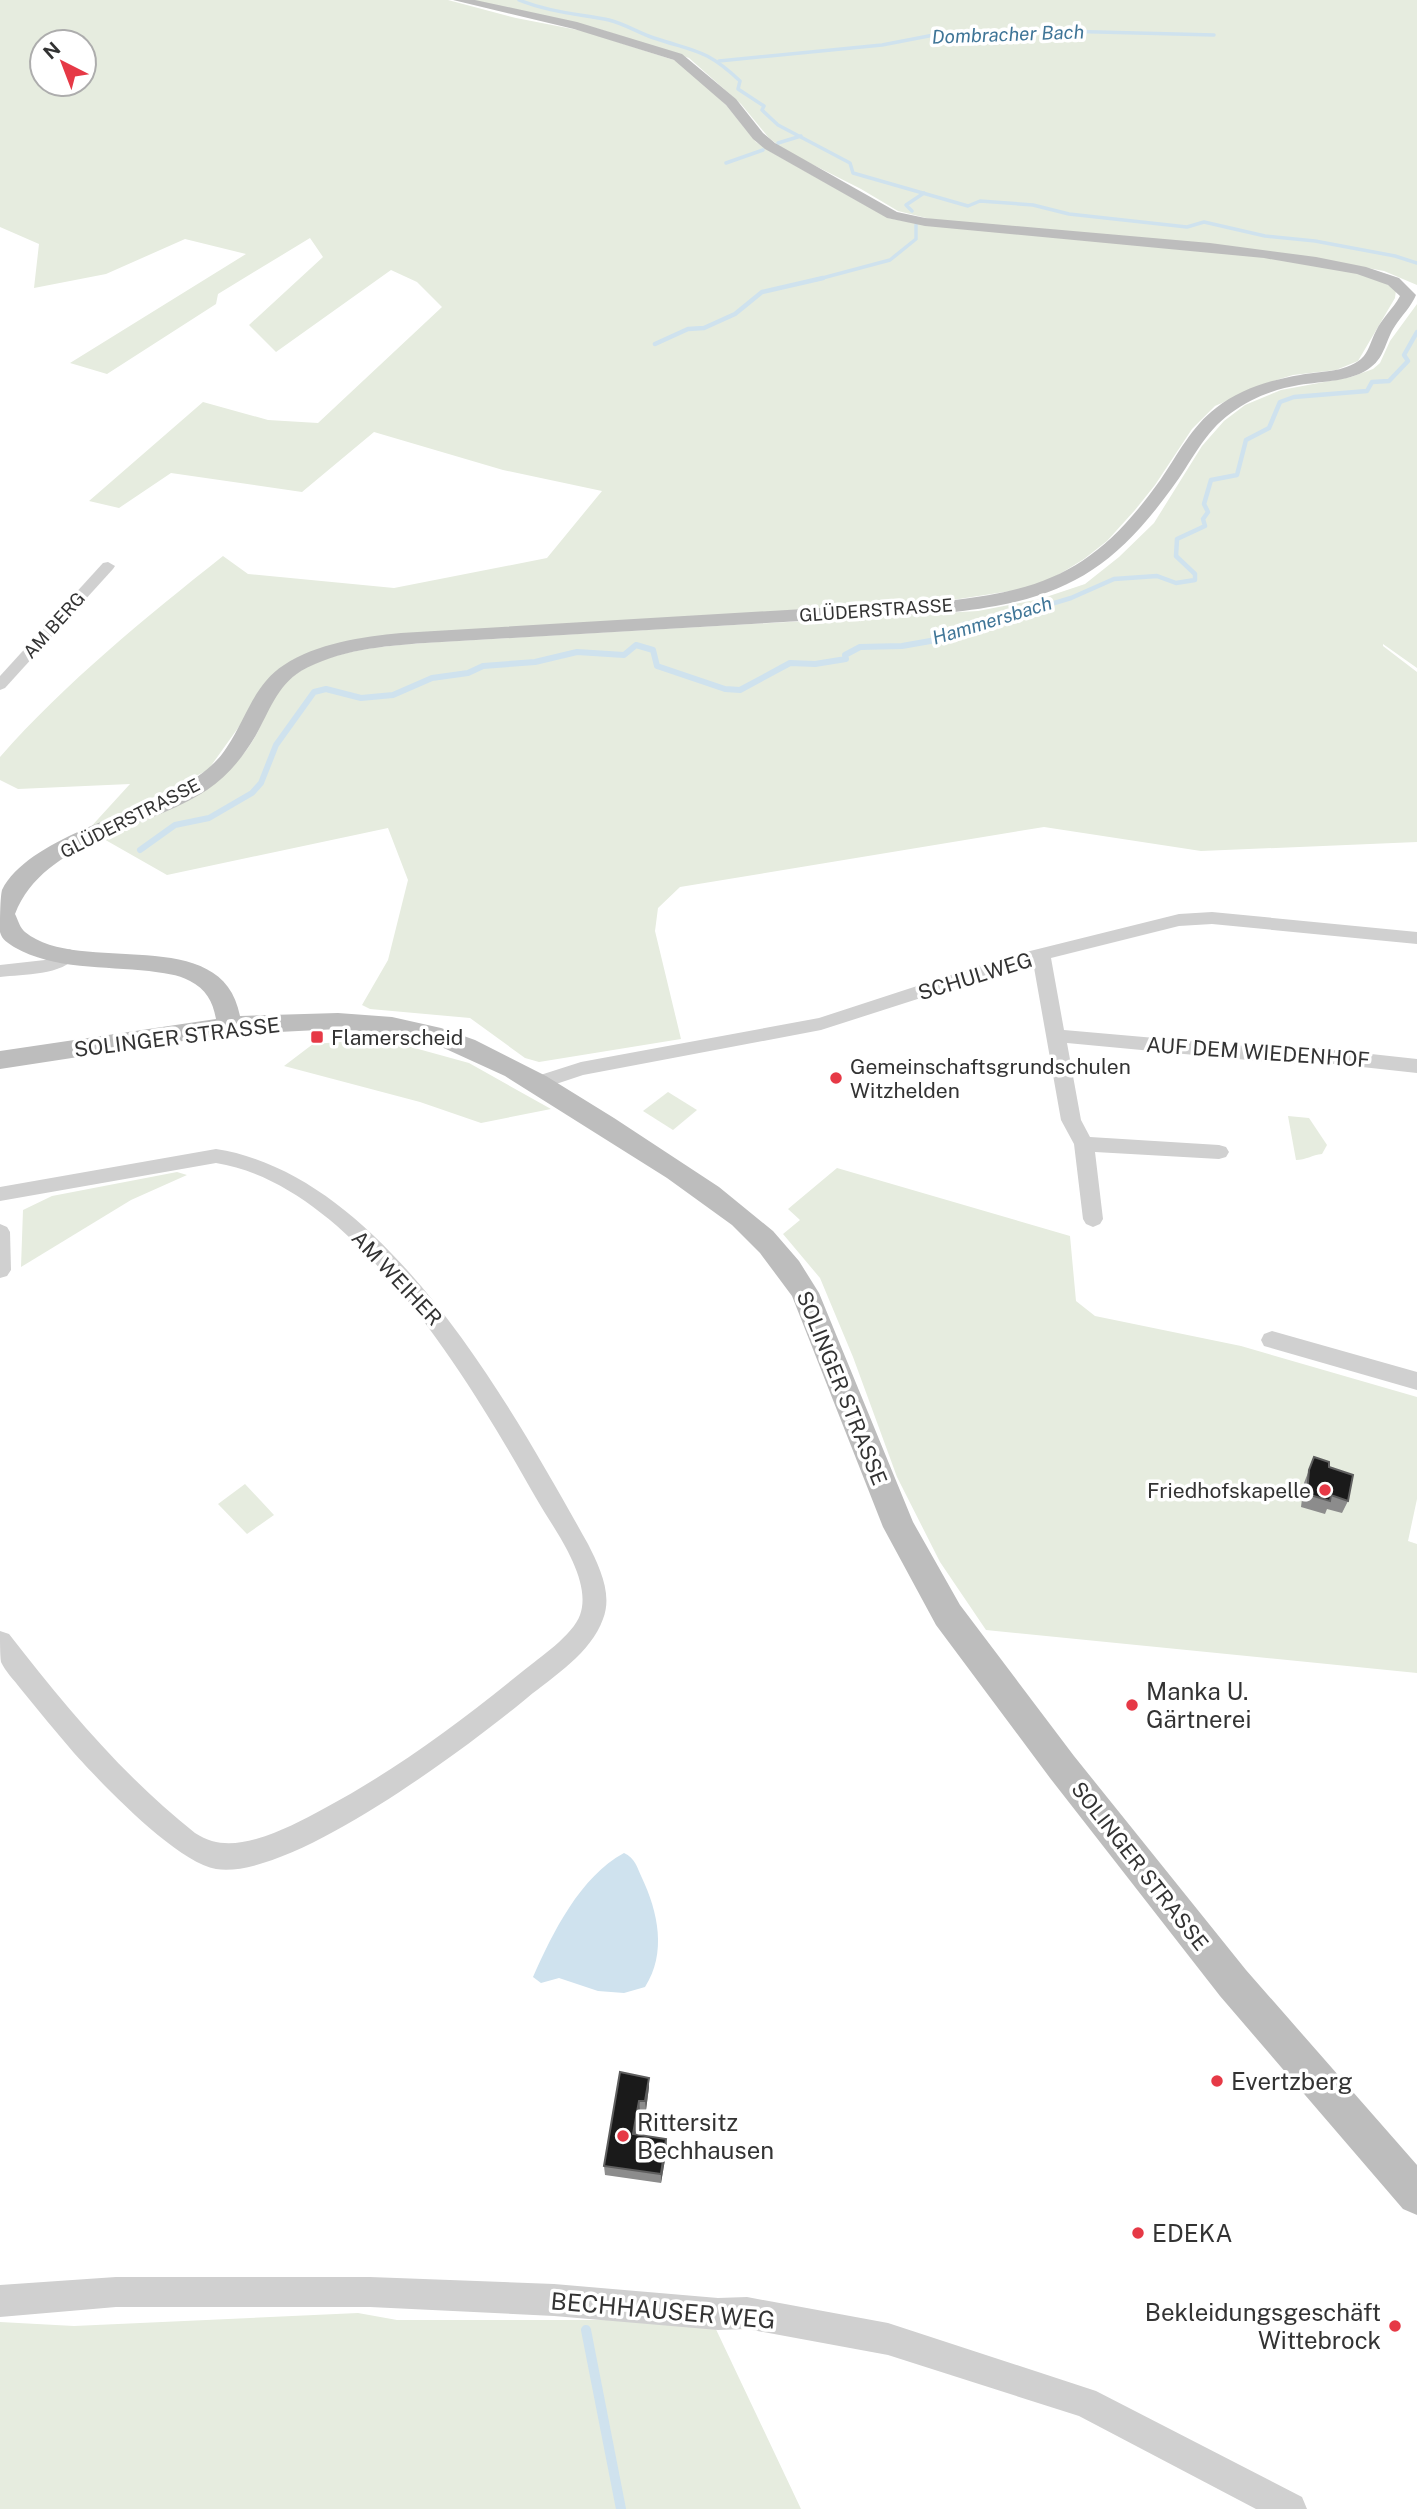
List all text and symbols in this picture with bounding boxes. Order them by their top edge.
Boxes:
water label: Dombracher Bach [931,20,1085,48]
north arrow [28,28,98,98]
text: N [39,37,65,64]
street label: AM BERG [19,588,89,662]
water label: Hammersbach [930,591,1054,649]
street label: GLÜDERSTRASSE [798,593,954,626]
street label: GLÜDERSTRASSE [56,773,203,862]
street label: SCHULWEG [915,947,1035,1005]
street label: SOLINGER STRASSE [73,1012,281,1062]
place label: Flamerscheid [331,1025,463,1050]
marker: Flamerscheid [309,1029,325,1045]
street label: AUF DEM WIEDENHOF [1145,1032,1371,1072]
place label: Gemeinschaftsgrundschulen Witzhelden [850,1054,1131,1103]
marker: Gemeinschaftsgrundschulen Witzhelden [828,1070,844,1086]
street label: AM WEIHER [347,1225,447,1331]
street label: SOLINGER STRASSE [792,1287,892,1489]
place label: Friedhofskapelle [1147,1478,1311,1503]
marker: Friedhofskapelle [1317,1482,1333,1498]
place label: Manka U. Gärtnerei [1146,1677,1251,1733]
marker: Manka U. Gärtnerei [1124,1697,1140,1713]
street label: SOLINGER STRASSE [1066,1777,1214,1955]
place label: Evertzberg [1231,2067,1353,2095]
marker: Evertzberg [1209,2073,1225,2089]
place label: Rittersitz Bechhausen [637,2108,774,2164]
marker: Rittersitz Bechhausen [615,2128,631,2144]
place label: EDEKA [1152,2219,1232,2247]
marker: EDEKA [1130,2225,1146,2241]
street label: BECHHAUSER WEG [550,2286,776,2334]
place label: Bekleidungsgeschäft Wittebrock [1145,2298,1381,2354]
marker: Bekleidungsgeschäft Wittebrock [1387,2318,1403,2334]

